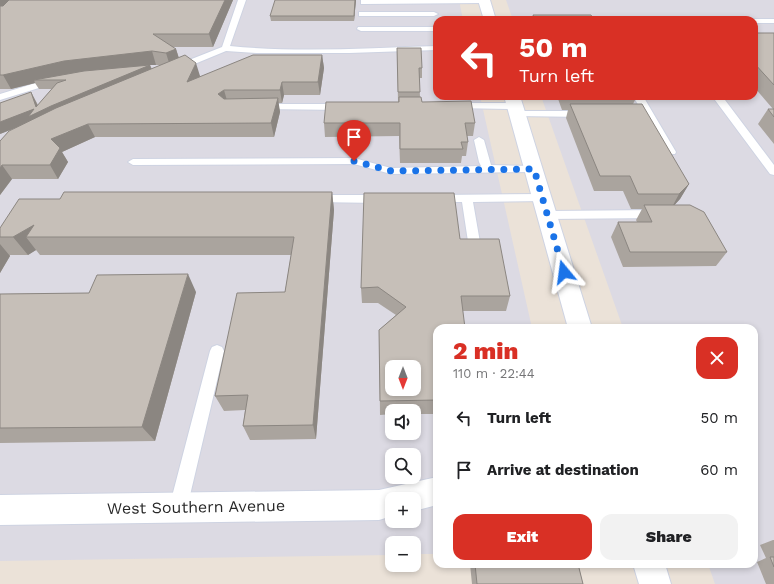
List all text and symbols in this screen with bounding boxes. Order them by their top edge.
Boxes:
text: 50 m [519,31,588,64]
icon: left [453,32,505,84]
text: Turn left [519,65,594,86]
pin [337,120,371,161]
icon: arrive [343,126,365,148]
position arrow [543,251,585,293]
text: 2 min [453,337,518,365]
button: close [696,337,738,379]
north arrow [385,360,421,396]
map controls [385,360,421,572]
text: 110 m · 22:44 [453,366,535,381]
button: sound [385,404,421,440]
icon: left [453,407,475,429]
text: Turn left [487,409,551,427]
text: 50 m [701,409,738,427]
button: search [385,448,421,484]
icon: arrive [453,459,475,481]
text: Arrive at destination [487,461,639,479]
text: 60 m [700,461,738,479]
button: + [385,492,421,528]
street label: West Southern Avenue [107,496,285,518]
button: Exit [453,514,592,560]
button: Share [600,514,738,560]
button: − [385,536,421,572]

